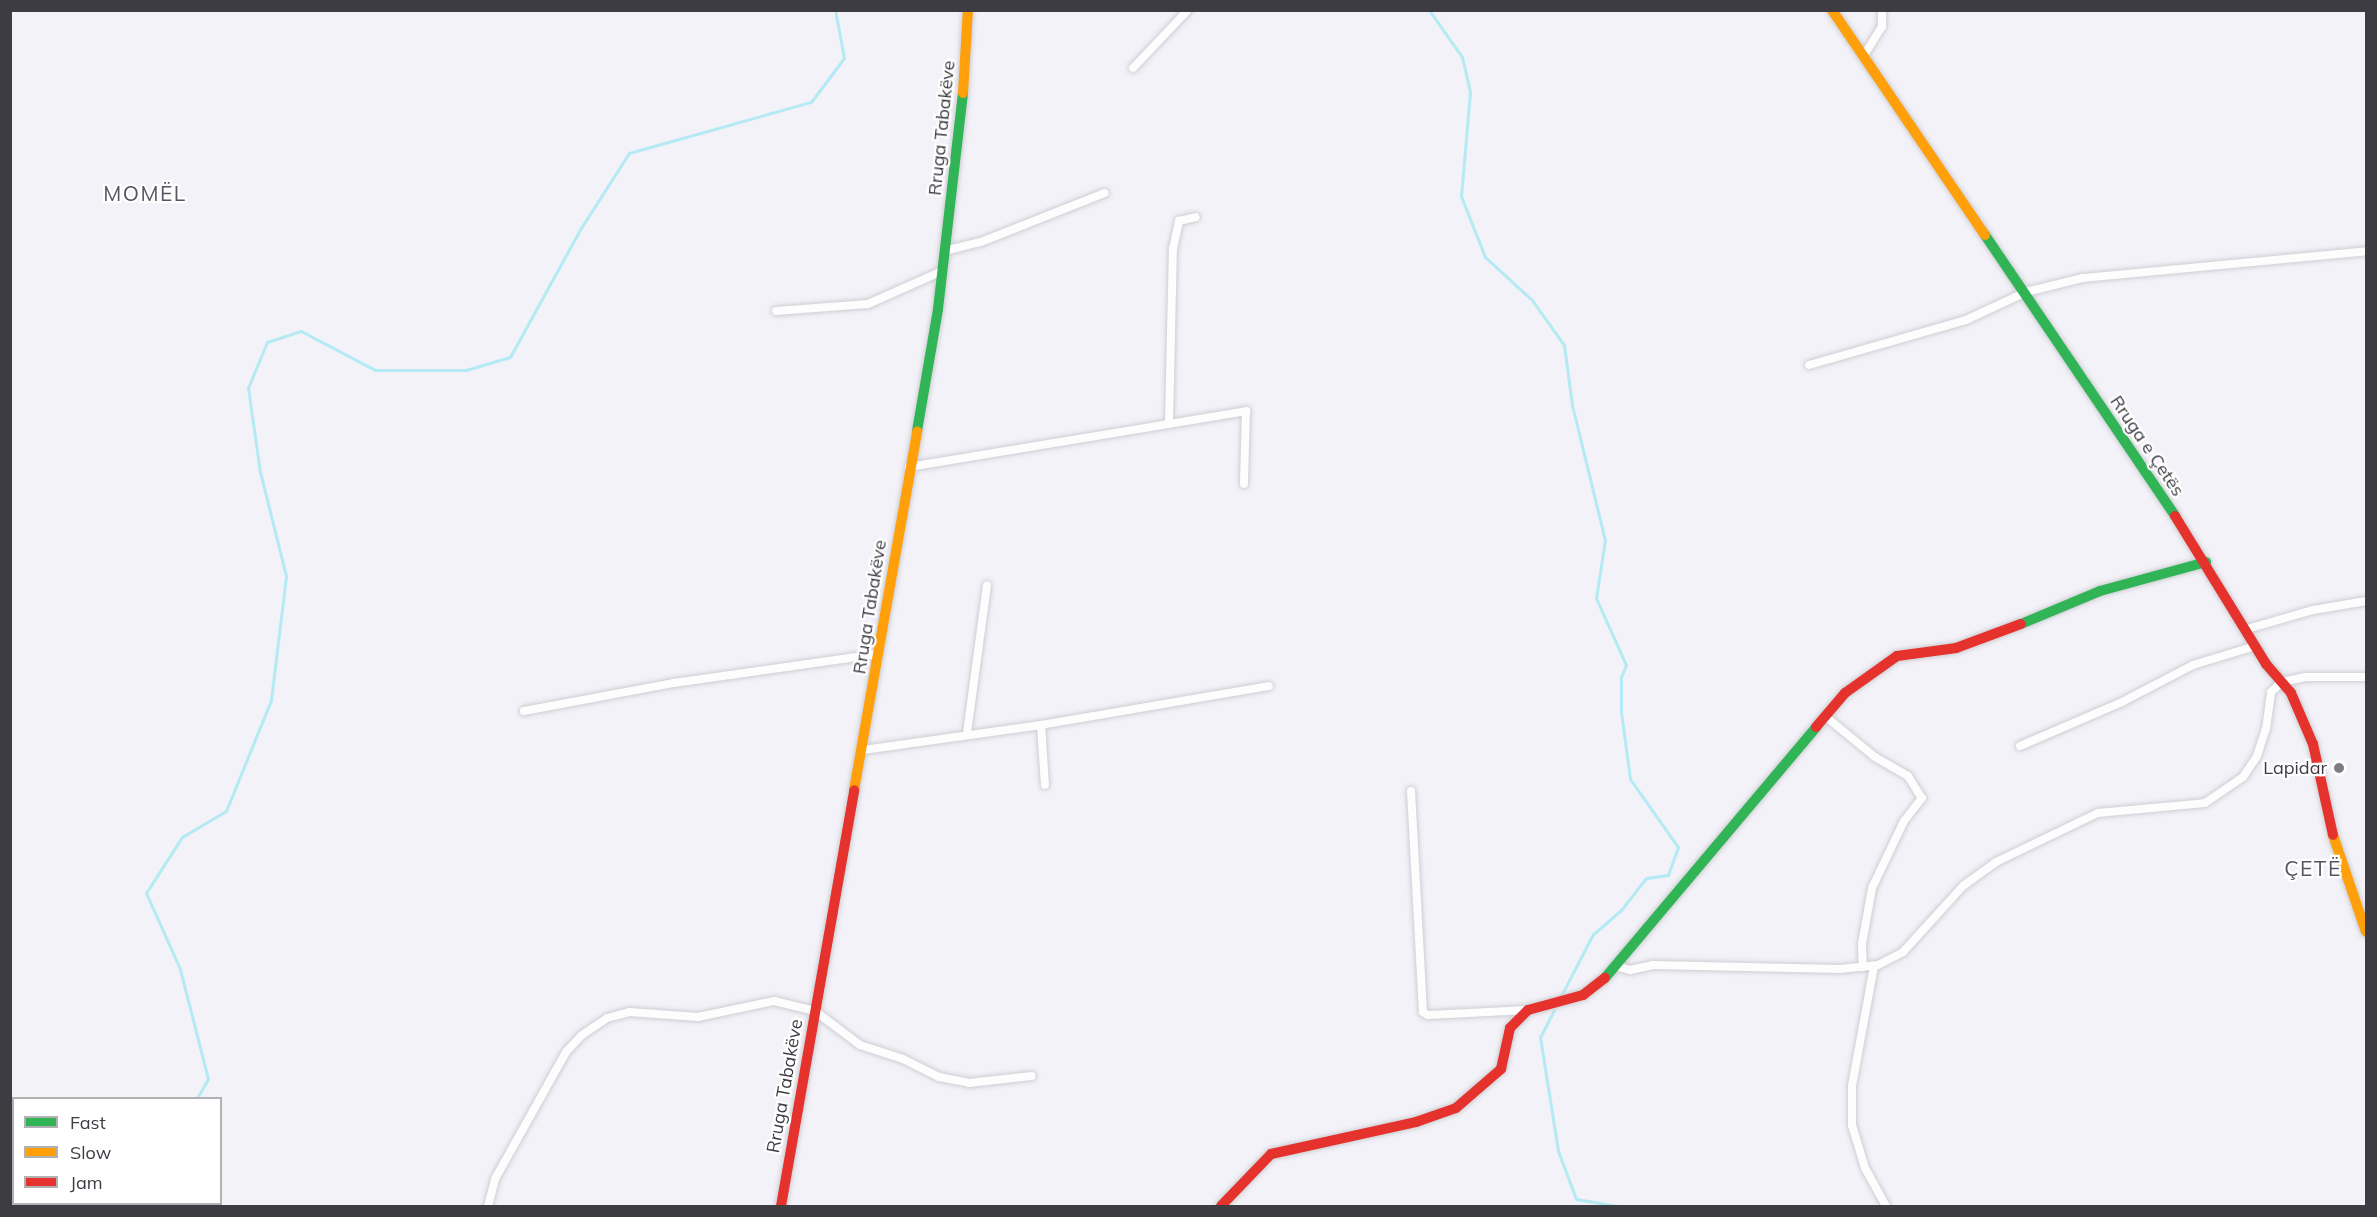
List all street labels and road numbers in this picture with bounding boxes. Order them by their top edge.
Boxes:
street label: Rruga Tabakëve [924,59,960,197]
street label: Rruga e Çetës [2105,392,2189,500]
street label: Rruga Tabakëve [849,538,891,676]
street label: Rruga Tabakëve [763,1017,807,1155]

